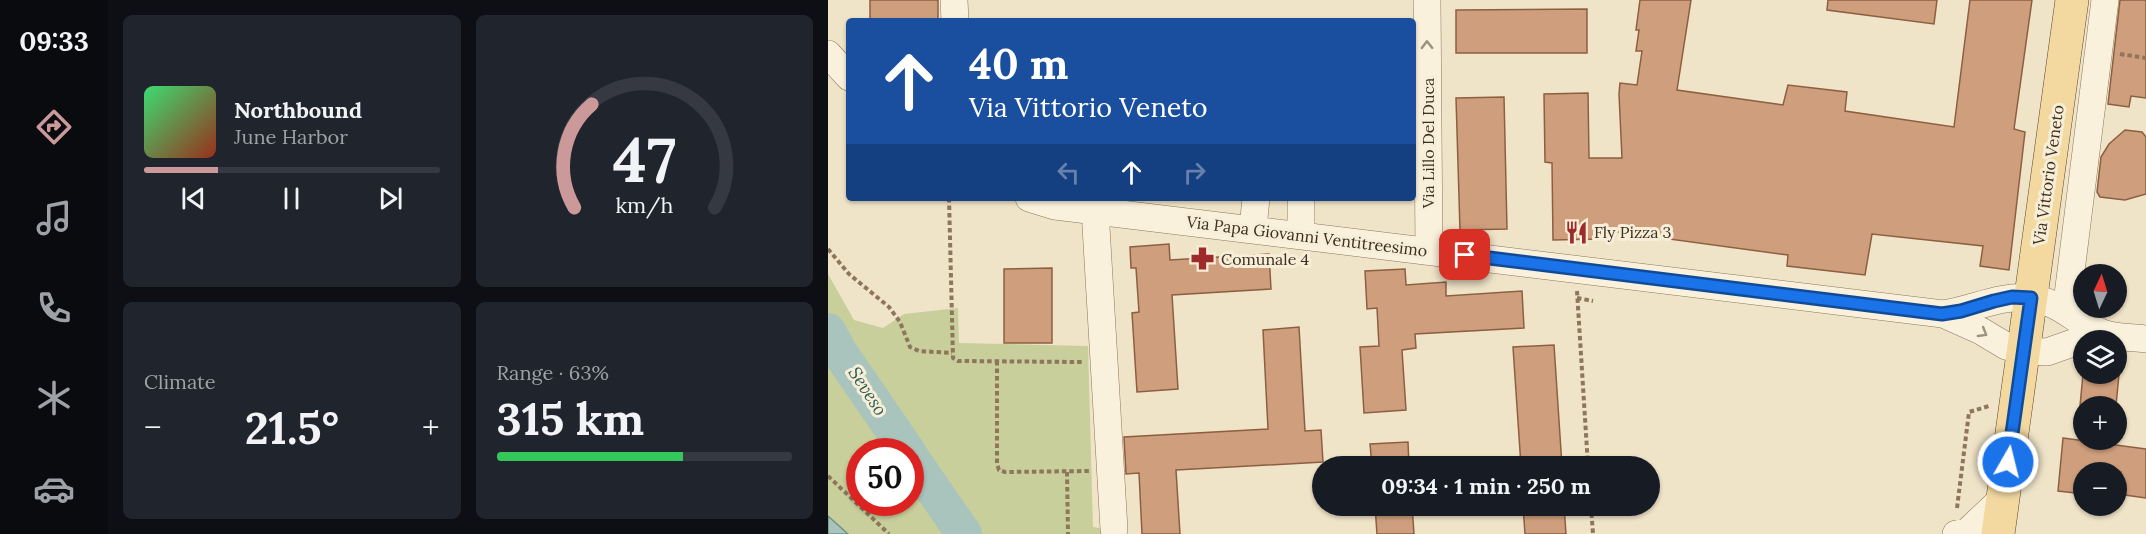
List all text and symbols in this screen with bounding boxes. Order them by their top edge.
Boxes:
text: 09:33 [19,24,89,58]
text: 40 m [969,37,1068,91]
one-way arrow [1421,41,1433,50]
icon: ahead [870,42,948,120]
street label: Via Lillo Del Duca [1418,78,1438,209]
text: Via Vittorio Veneto [969,90,1208,124]
text: Northbound [234,96,362,124]
street label: Via Vittorio Veneto [2028,104,2068,247]
icon: directions [33,106,75,148]
text: 47 [613,119,676,199]
text: June Harbor [234,124,348,149]
icon: left [1052,156,1085,189]
icon: ahead [1115,156,1148,189]
icon: right [1178,156,1211,189]
icon: previous [177,182,210,215]
icon: pause [275,182,308,215]
icon: next [374,182,407,215]
text: km/h [615,191,673,219]
icon: music [33,197,75,239]
street label: Via Papa Giovanni Ventitreesimo [1185,211,1428,261]
restaurant icon: Fly Pizza 3 [1563,219,1589,245]
place label: Fly Pizza 3 [1594,222,1672,242]
pin [1439,229,1490,280]
icon: arrive [1448,238,1481,271]
pharmacy icon: Comunale 4 [1190,246,1216,272]
place label: Comunale 4 [1221,249,1310,269]
north arrow [2073,264,2127,318]
map controls [2073,264,2127,516]
icon: phone [33,287,75,329]
one-way arrow [1977,326,1987,338]
button: layers [2073,330,2127,384]
text: Range · 63% [497,360,609,385]
water label: Seveso [844,362,892,420]
text: Climate [144,369,216,394]
icon: climate [33,377,75,419]
text: 315 km [497,390,644,447]
button: + [2073,396,2127,450]
text: 21.5° [245,399,339,456]
text: − [144,406,162,448]
text: + [422,406,439,448]
position arrow [1976,430,2040,494]
speed limit sign: 50 [846,438,924,516]
button: − [2073,462,2127,516]
icon: car [33,468,75,510]
text: 09:34 · 1 min · 250 m [1381,472,1591,500]

